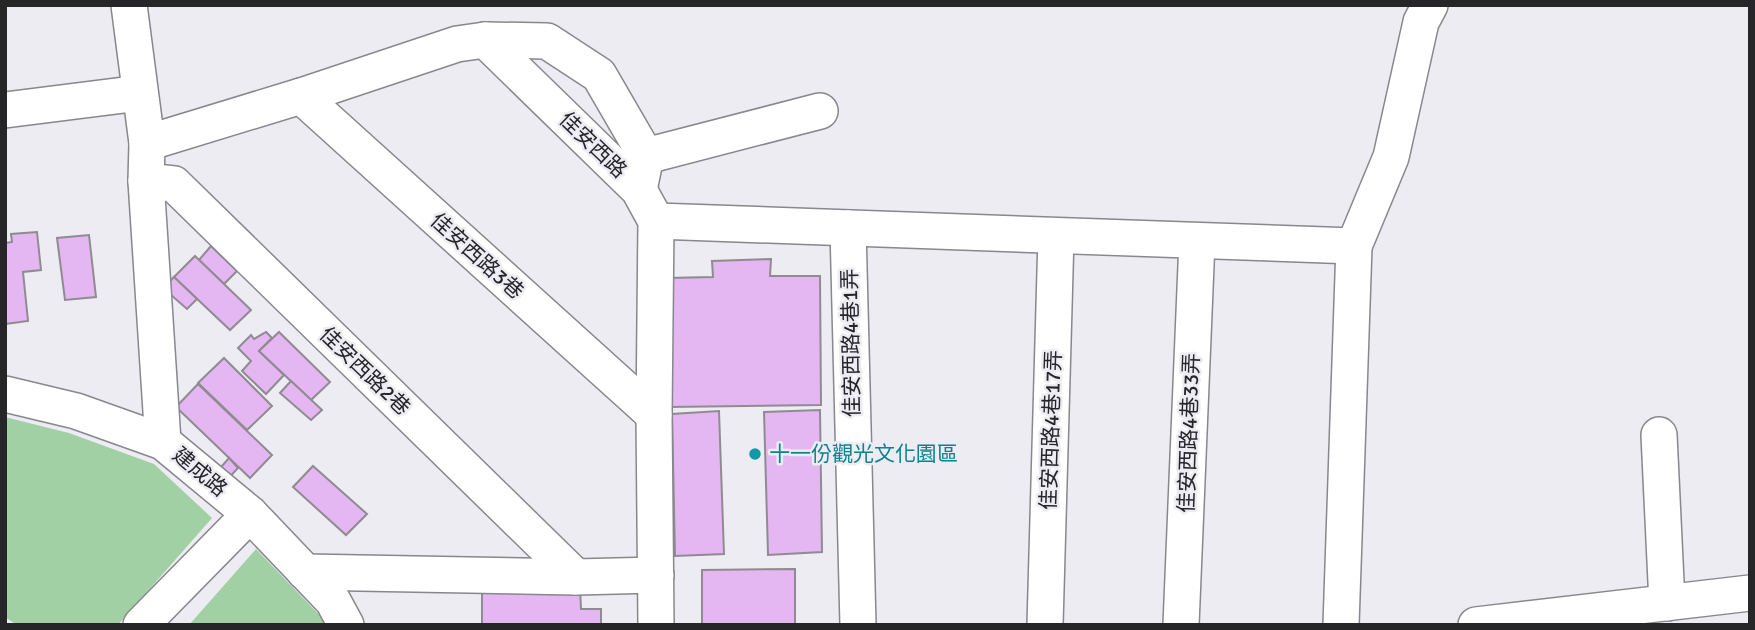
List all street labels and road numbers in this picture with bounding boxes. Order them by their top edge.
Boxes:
street label: 佳安西路 [554,106,632,184]
street label: 佳安西路3巷 [425,207,529,305]
street label: 佳安西路4巷1弄 [837,268,865,418]
street label: 佳安西路2巷 [314,321,416,421]
street label: 佳安西路4巷17弄 [1035,350,1067,510]
street label: 佳安西路4巷33弄 [1173,353,1205,513]
street label: 建成路 [168,442,232,502]

